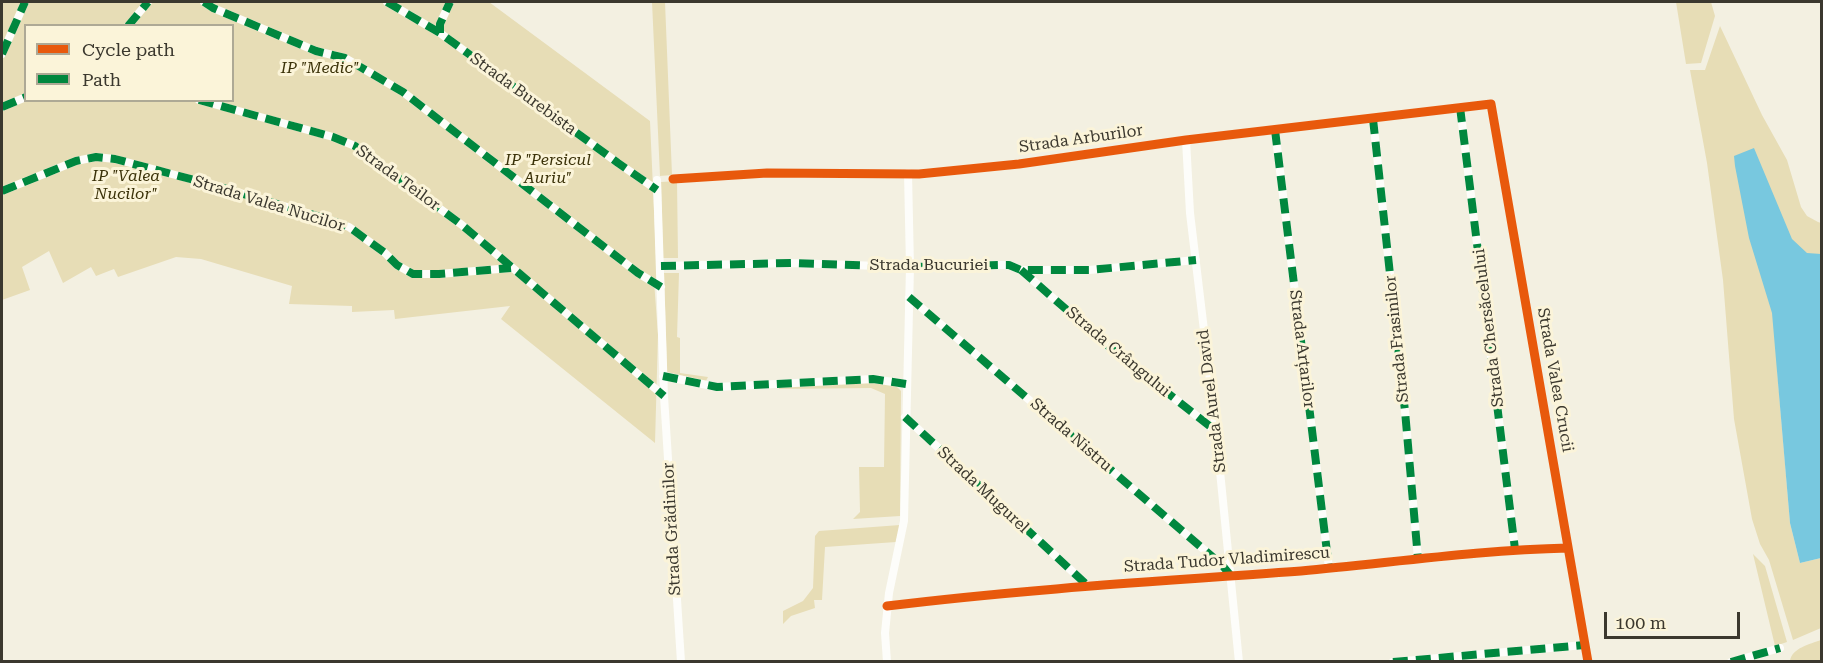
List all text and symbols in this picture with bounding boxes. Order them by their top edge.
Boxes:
legend [24,24,234,102]
text: Cycle path [82,39,175,60]
street label: Strada Burebista [466,49,580,139]
park label: IP "Medic" [281,58,359,78]
text: Path [82,69,121,90]
street label: Strada Arburilor [1018,121,1144,157]
street label: Strada Teilor [352,141,444,215]
park label: IP "Persicul Auriu" [505,150,591,188]
park label: IP "Valea Nucilor" [92,166,160,204]
street label: Strada Valea Nucilor [191,172,347,236]
street label: Strada Chersăcelului [1470,248,1508,408]
street label: Strada Bucuriei [870,255,988,275]
street label: Strada Frasinilor [1381,274,1413,404]
street label: Strada Arțarilor [1285,289,1319,409]
street label: Strada Crângului [1062,303,1174,401]
street label: Strada Valea Crucii [1533,306,1577,454]
street label: Strada Aurel David [1194,328,1230,474]
street label: Strada Nistru [1026,394,1116,476]
street label: Strada Mugurel [933,443,1033,537]
street label: Strada Grădinilor [659,462,685,596]
street label: Strada Tudor Vladimirescu [1123,543,1331,577]
scale bar [1607,600,1744,638]
text: 100 m [1615,612,1666,633]

